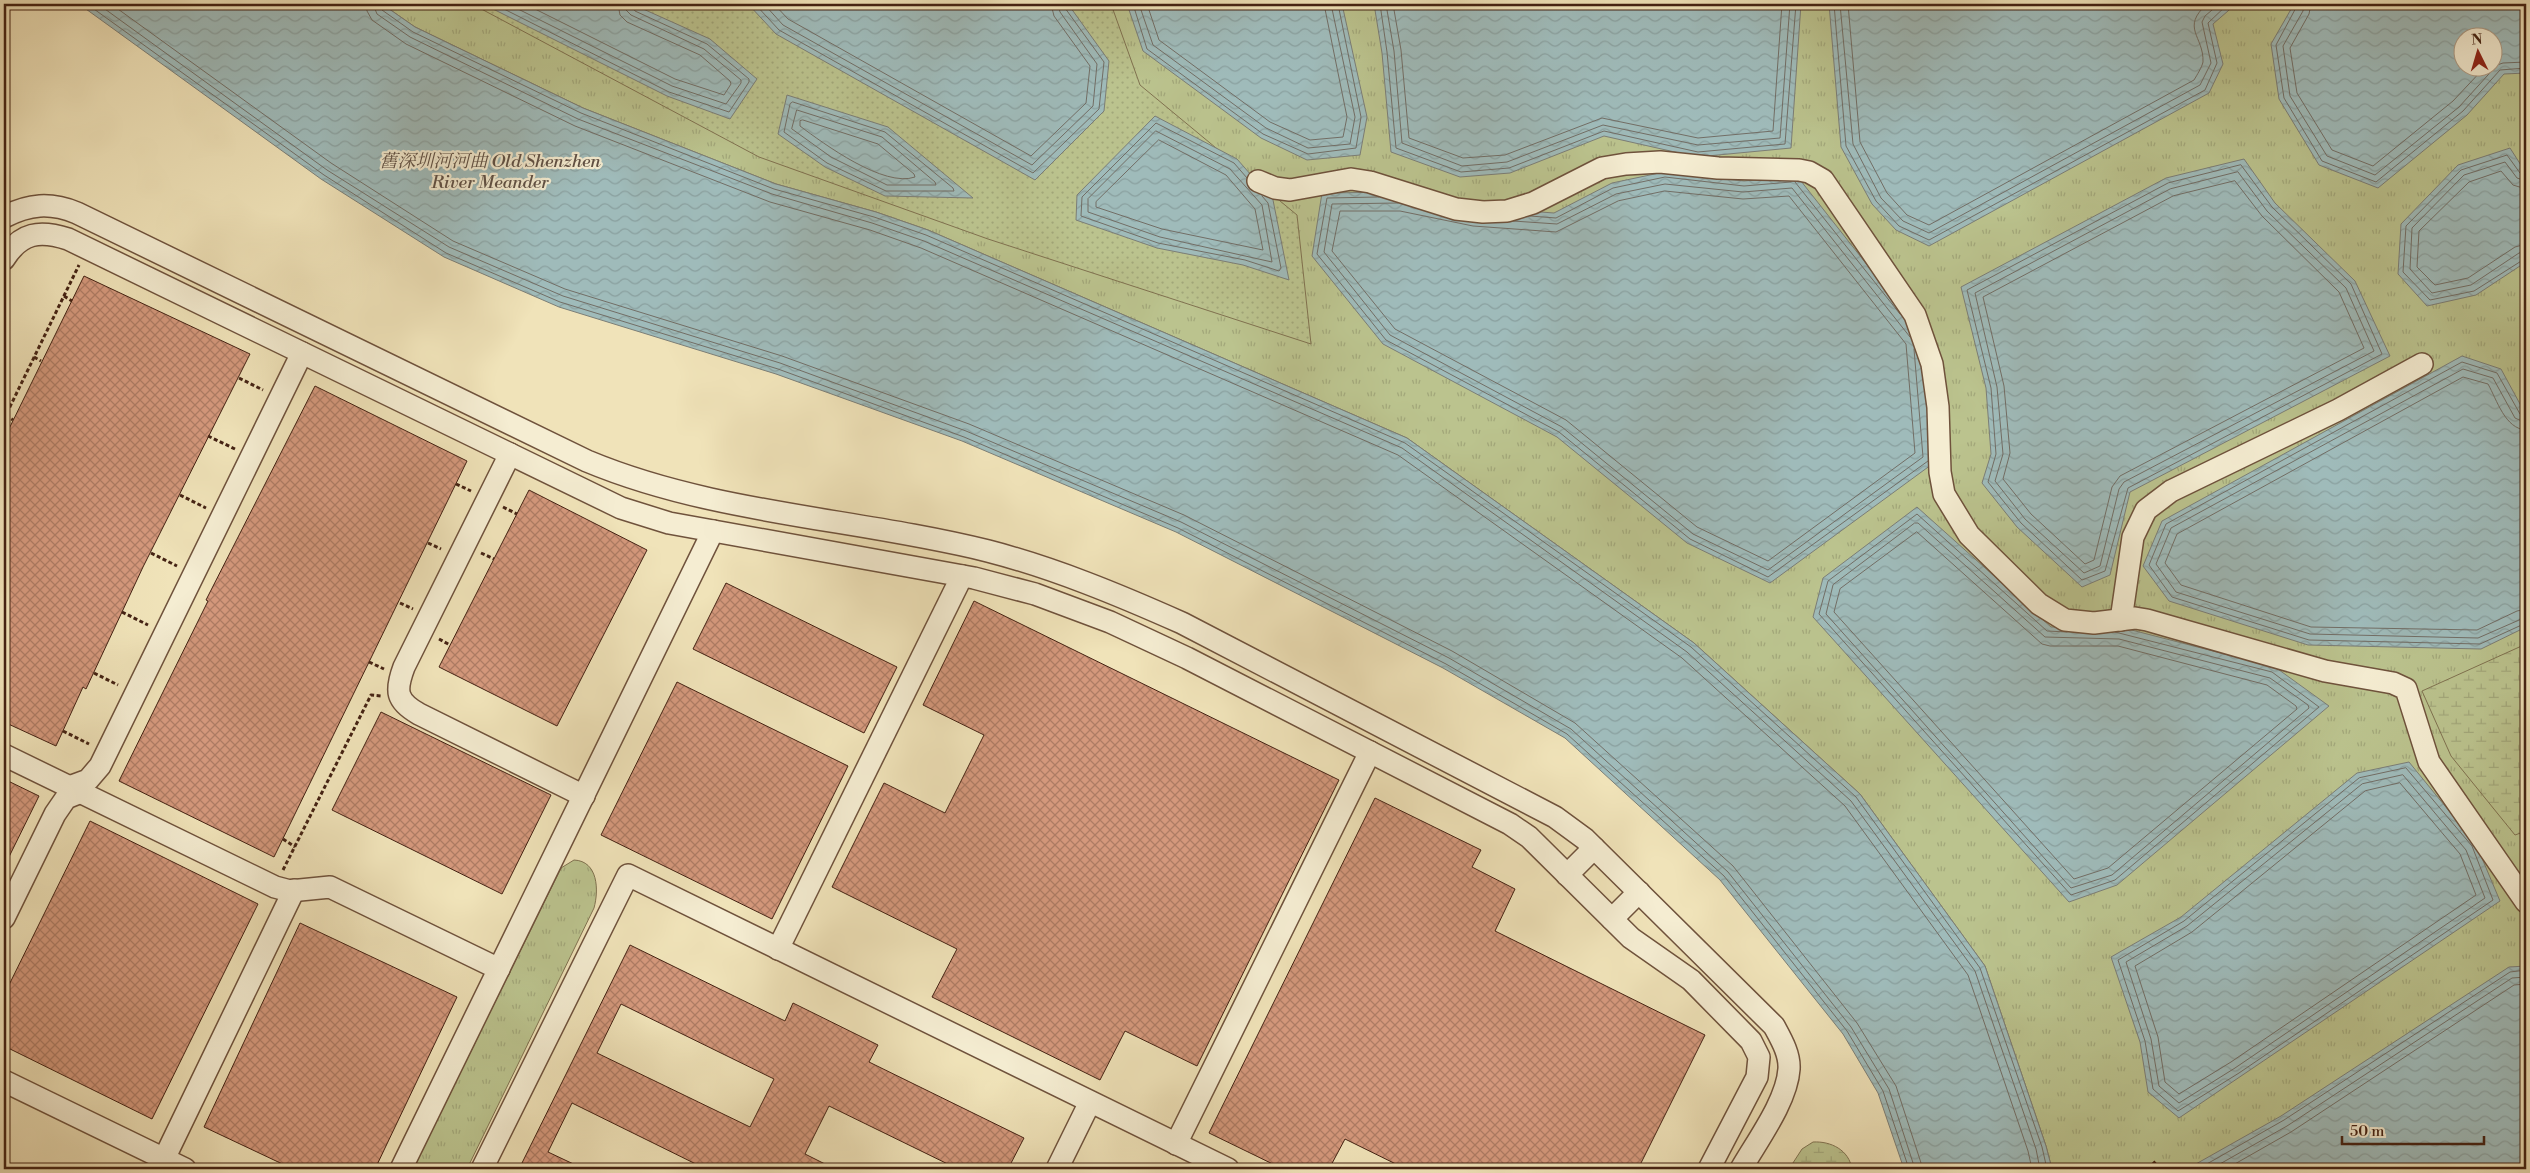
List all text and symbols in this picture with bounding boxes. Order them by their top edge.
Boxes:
north arrow [2452,28,2502,78]
text: N [2471,31,2483,49]
water label: 舊深圳河河曲 Old Shenzhen River Meander [380,150,601,194]
scale bar [2342,1113,2485,1145]
text: 50 m [2350,1122,2384,1141]

